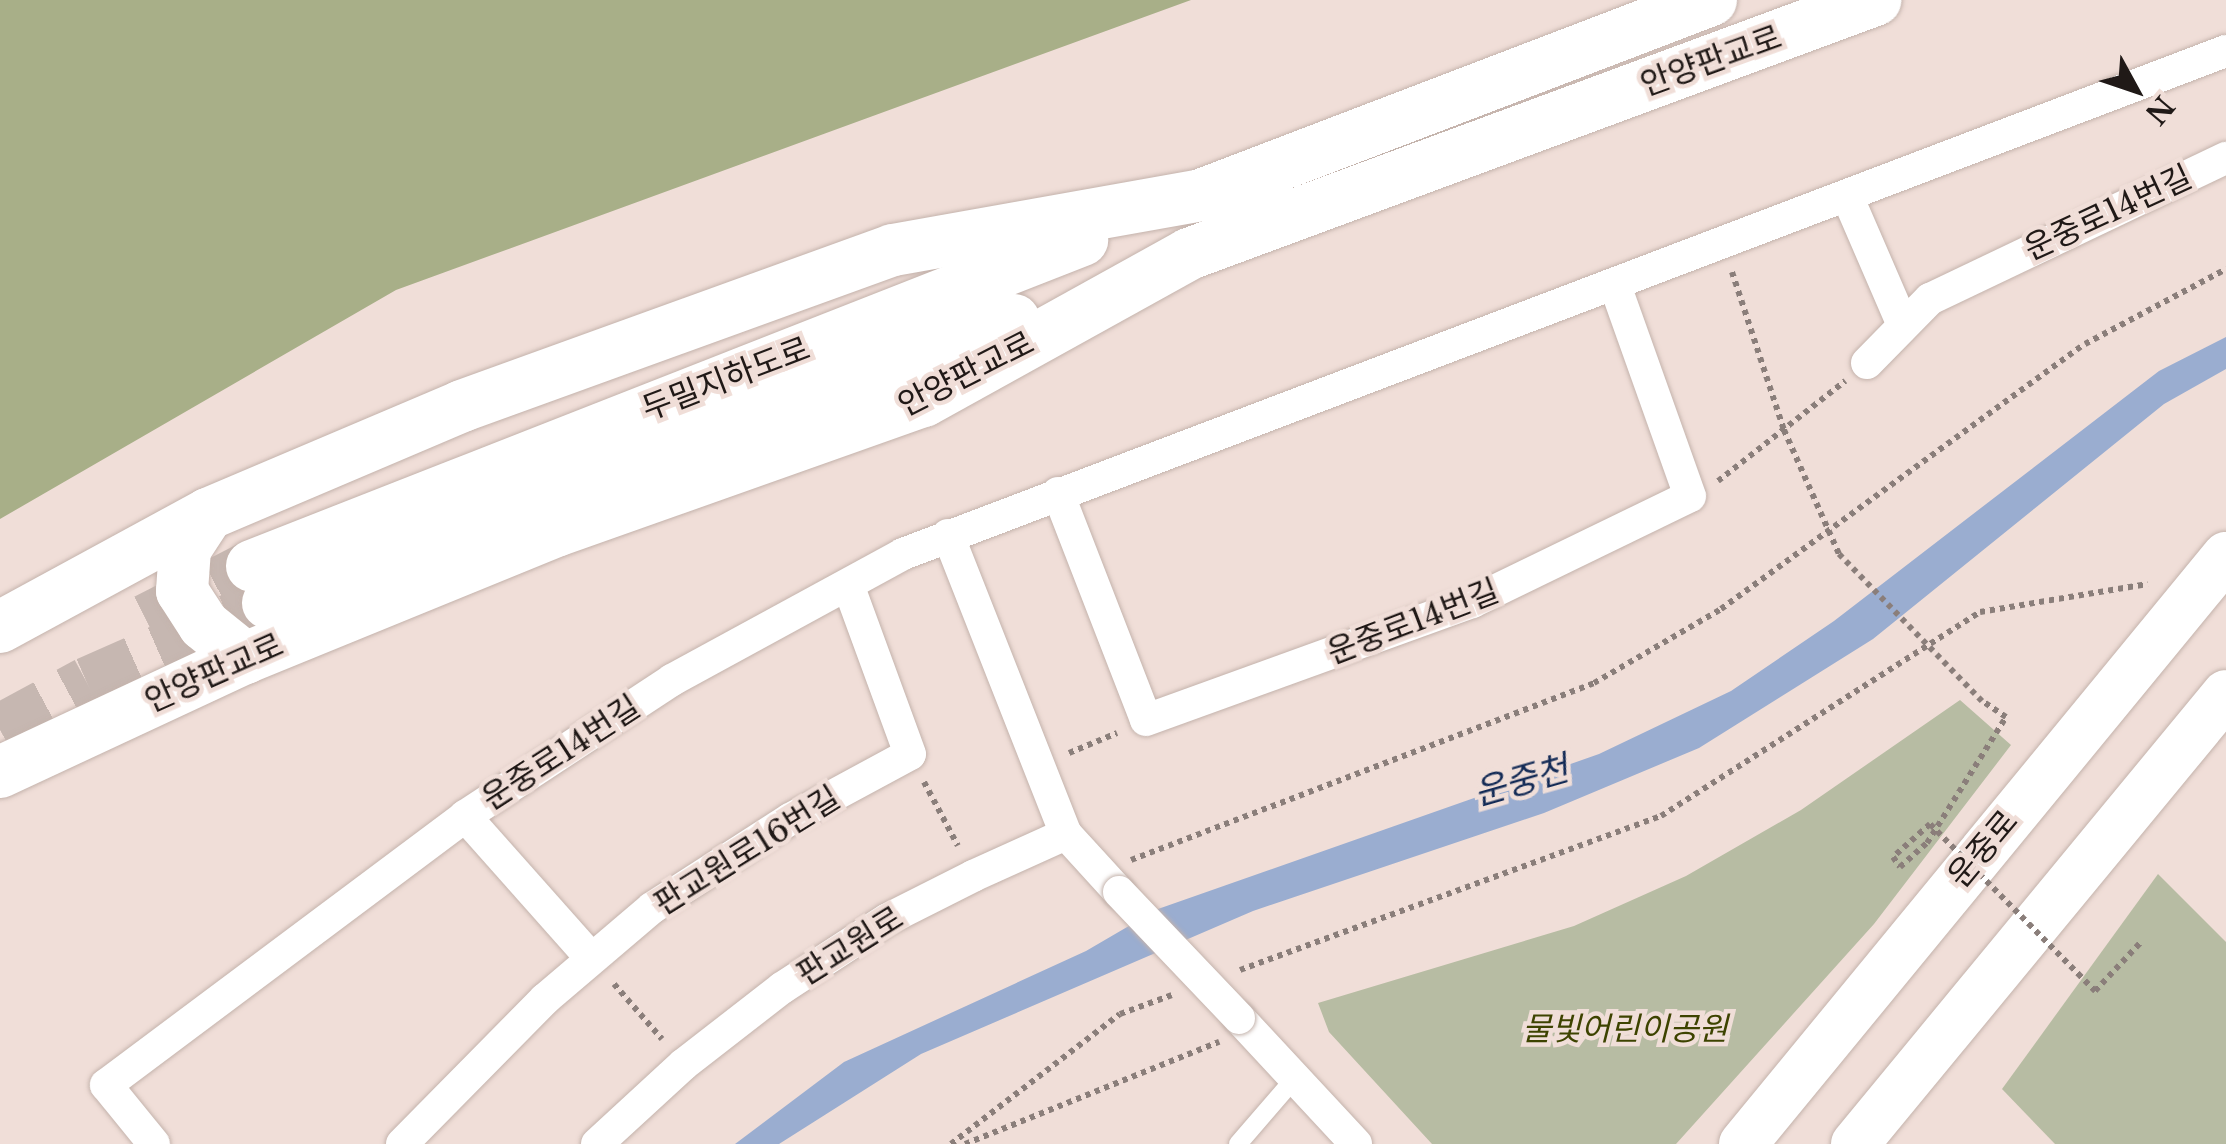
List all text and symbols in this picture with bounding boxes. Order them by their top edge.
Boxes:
street label: 안양판교로 [1635,18,1787,104]
north arrow [2086,40,2186,140]
text: N [2138,88,2181,131]
street label: 운중로14번길 [2018,158,2198,268]
street label: 안양판교로 [892,323,1040,425]
street label: 두밀지하도로 [637,329,815,429]
street label: 운중로14번길 [1322,572,1504,672]
street label: 안양판교로 [139,626,289,720]
street label: 운중로14번길 [475,688,647,818]
water label: 운중천 [1469,748,1573,814]
street label: 판교원로16번길 [647,779,847,923]
street label: 운중로 [1940,803,2026,895]
street label: 판교원로 [790,899,910,993]
park label: 물빛어린이공원 [1522,1010,1728,1048]

